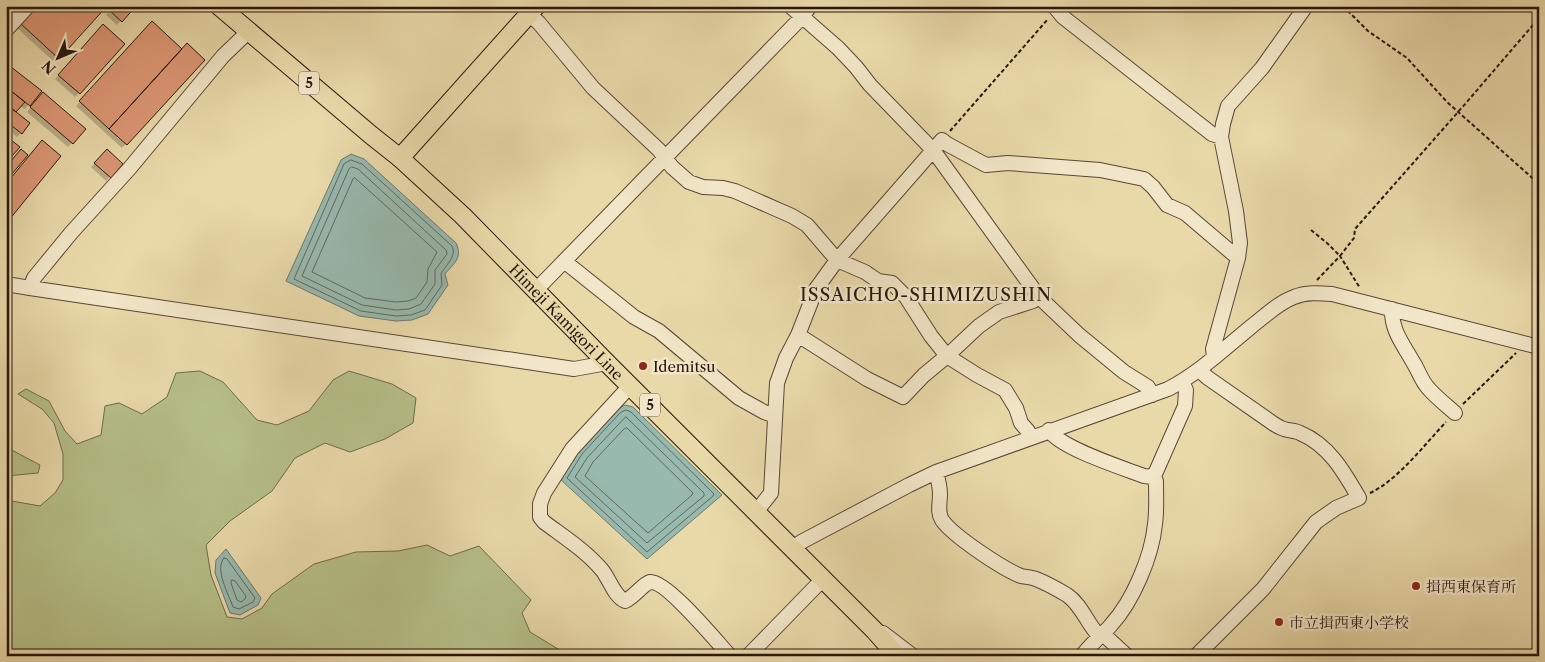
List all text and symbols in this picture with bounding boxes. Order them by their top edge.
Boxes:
north arrow [32,32,82,82]
text: N [38,57,59,78]
road number: 5 [299,72,319,95]
street label: Himeji Kamigori Line [506,260,628,384]
district label: ISSAICHO-SHIMIZUSHIN [800,284,1052,306]
place label: Idemitsu [653,357,715,376]
marker: Idemitsu [637,360,649,372]
road number: 5 [640,394,660,416]
place label: 揖西東保育所 [1426,577,1516,596]
marker: 揖西東保育所 [1410,580,1422,592]
place label: 市立揖西東小学校 [1289,613,1409,632]
marker: 市立揖西東小学校 [1273,616,1285,628]

